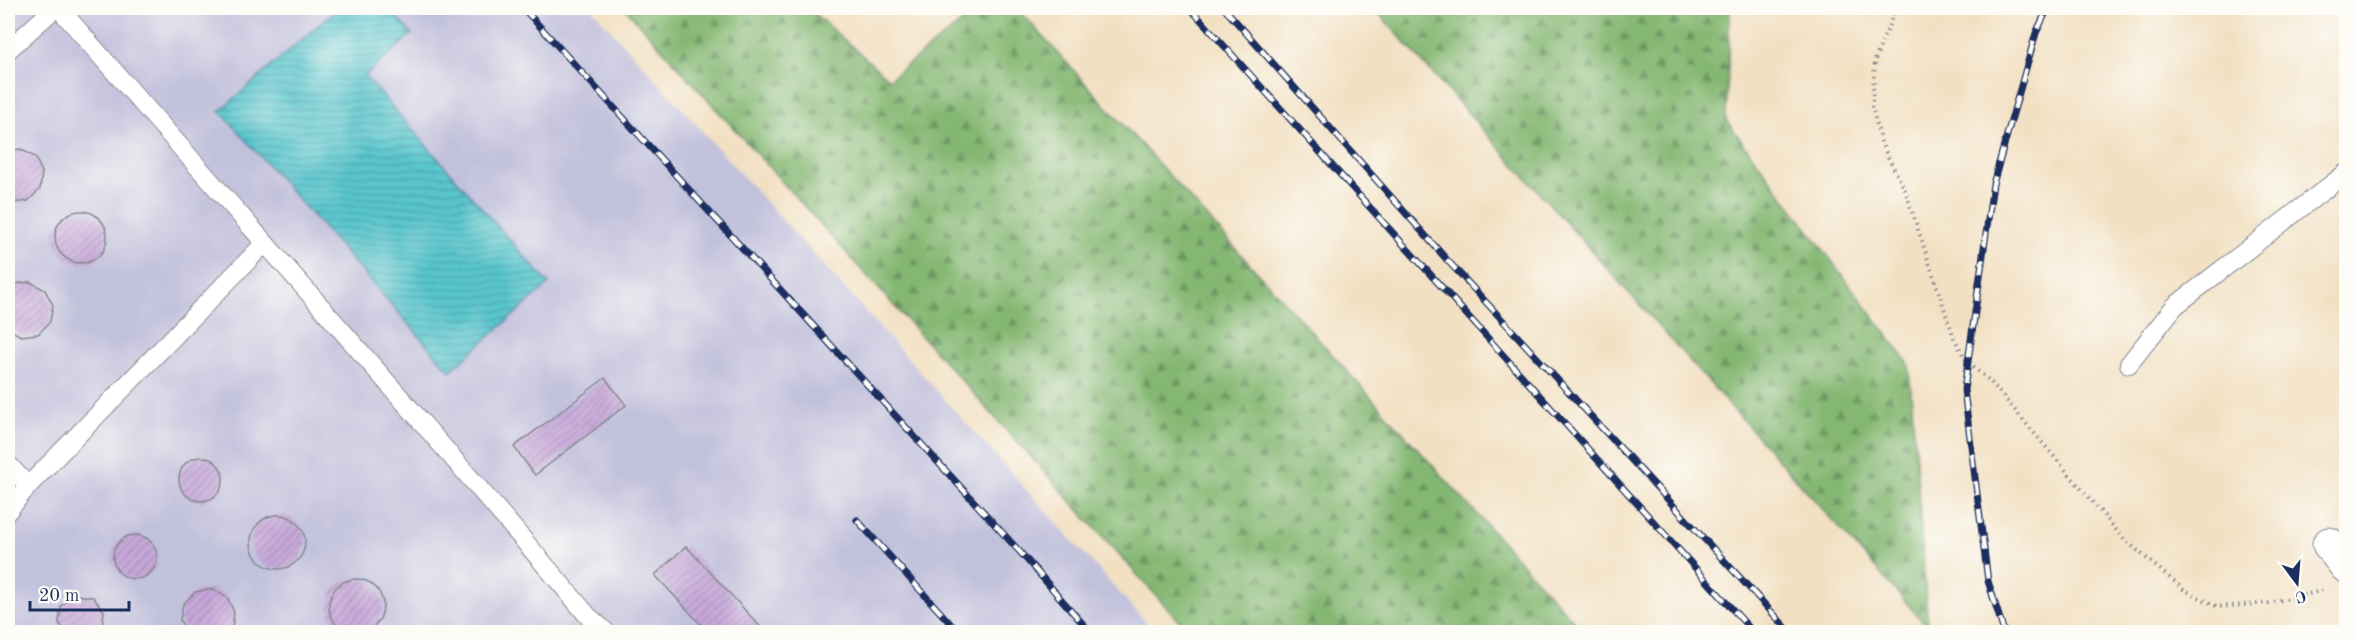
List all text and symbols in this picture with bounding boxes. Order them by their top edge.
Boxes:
north arrow [2267,553,2327,613]
scale bar [30,574,129,612]
text: С [2293,586,2308,605]
text: 20 m [39,587,79,605]

